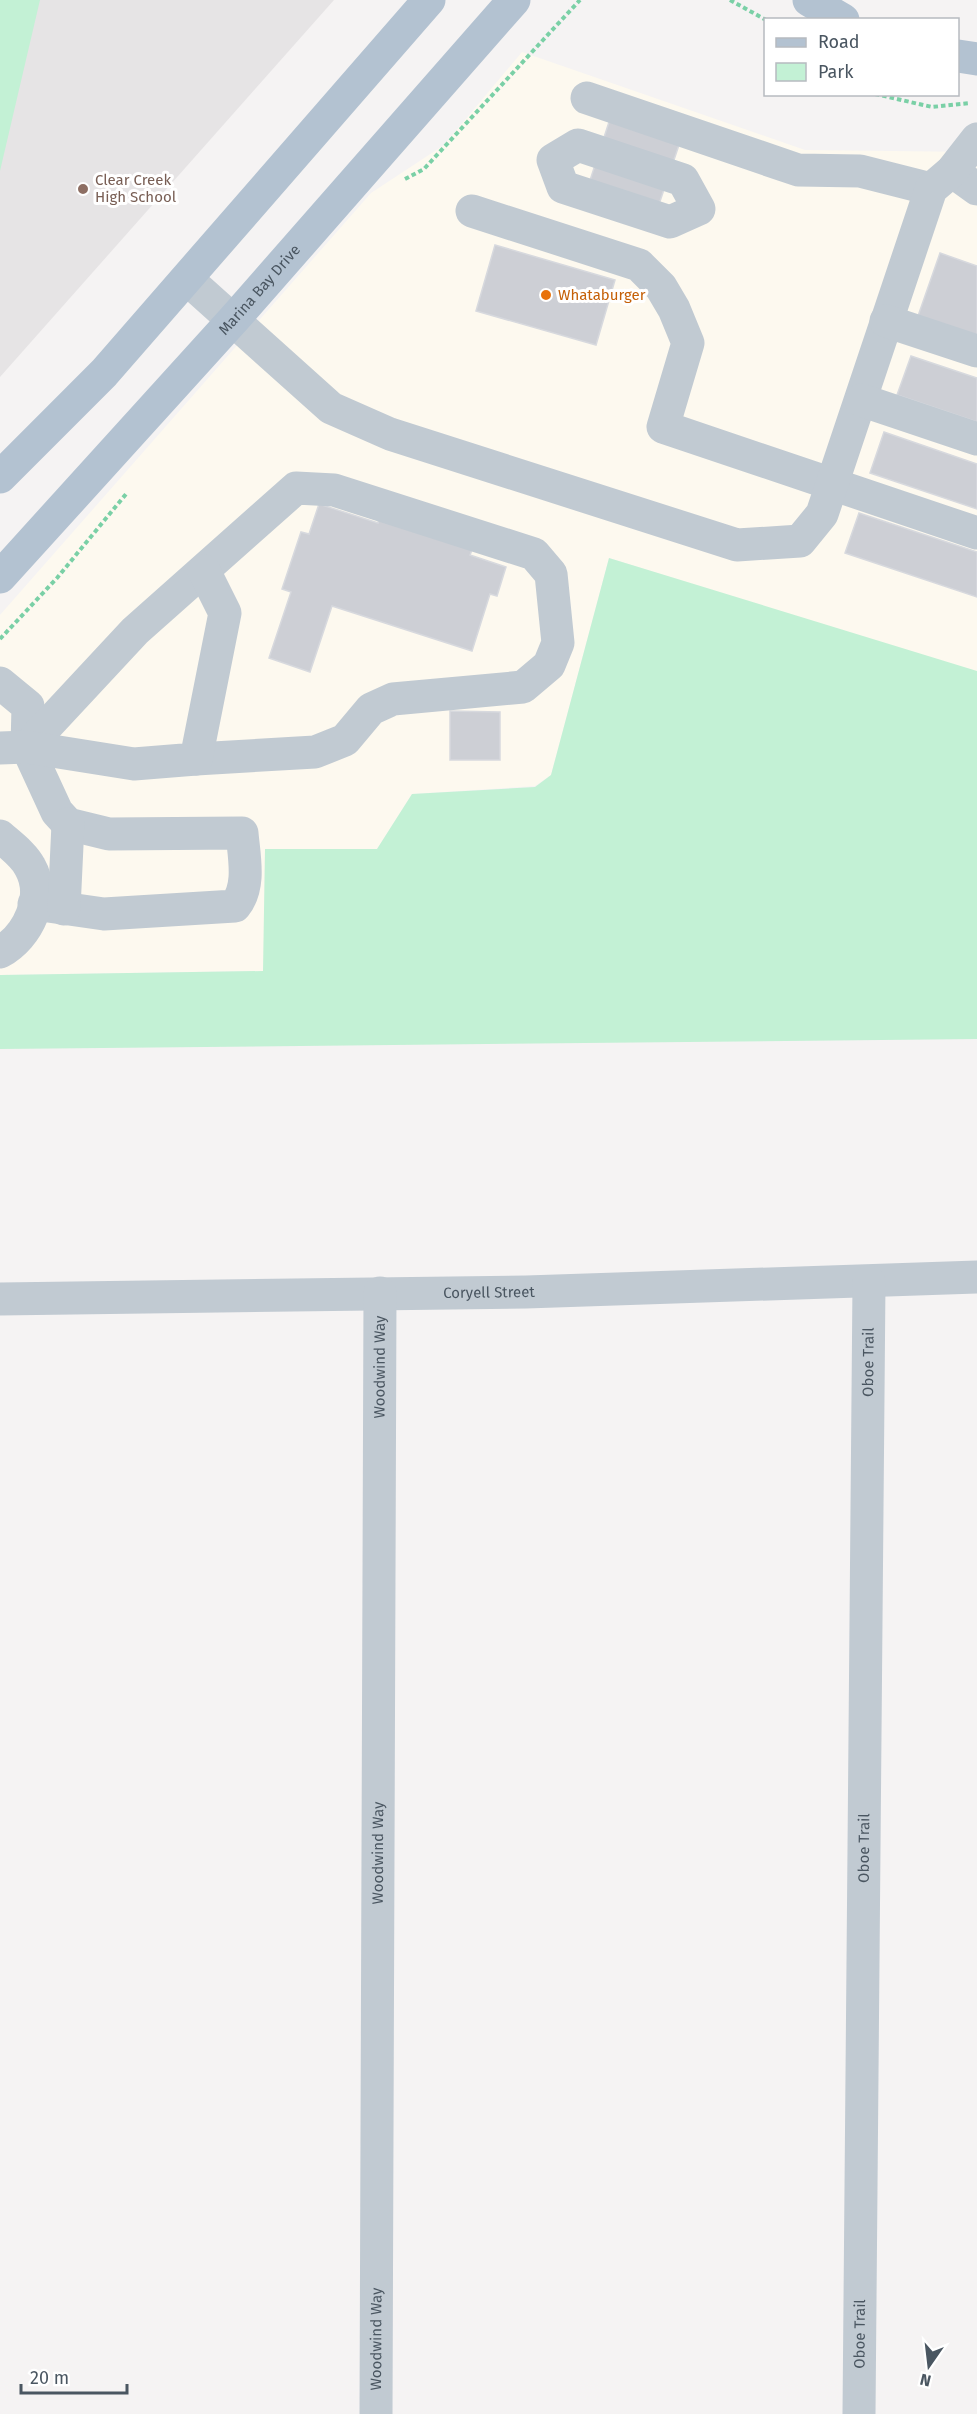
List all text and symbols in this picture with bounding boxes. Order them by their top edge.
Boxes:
legend [764,18,959,96]
text: Road [818,31,860,53]
text: Park [818,61,854,83]
place label: Clear Creek High School [95,171,177,206]
marker: Clear Creek High School [76,182,90,196]
street label: Marina Bay Drive [215,241,304,339]
place label: Whataburger [558,286,646,304]
marker: Whataburger [539,288,553,302]
street label: Coryell Street [443,1283,536,1302]
street label: Woodwind Way [371,1315,389,1418]
street label: Oboe Trail [859,1327,878,1397]
street label: Woodwind Way [369,1801,387,1904]
street label: Oboe Trail [855,1813,873,1883]
street label: Woodwind Way [367,2287,385,2390]
street label: Oboe Trail [850,2299,869,2369]
north arrow [899,2336,959,2396]
scale bar [21,2357,128,2395]
text: 20 m [30,2367,69,2389]
text: N [918,2370,933,2391]

